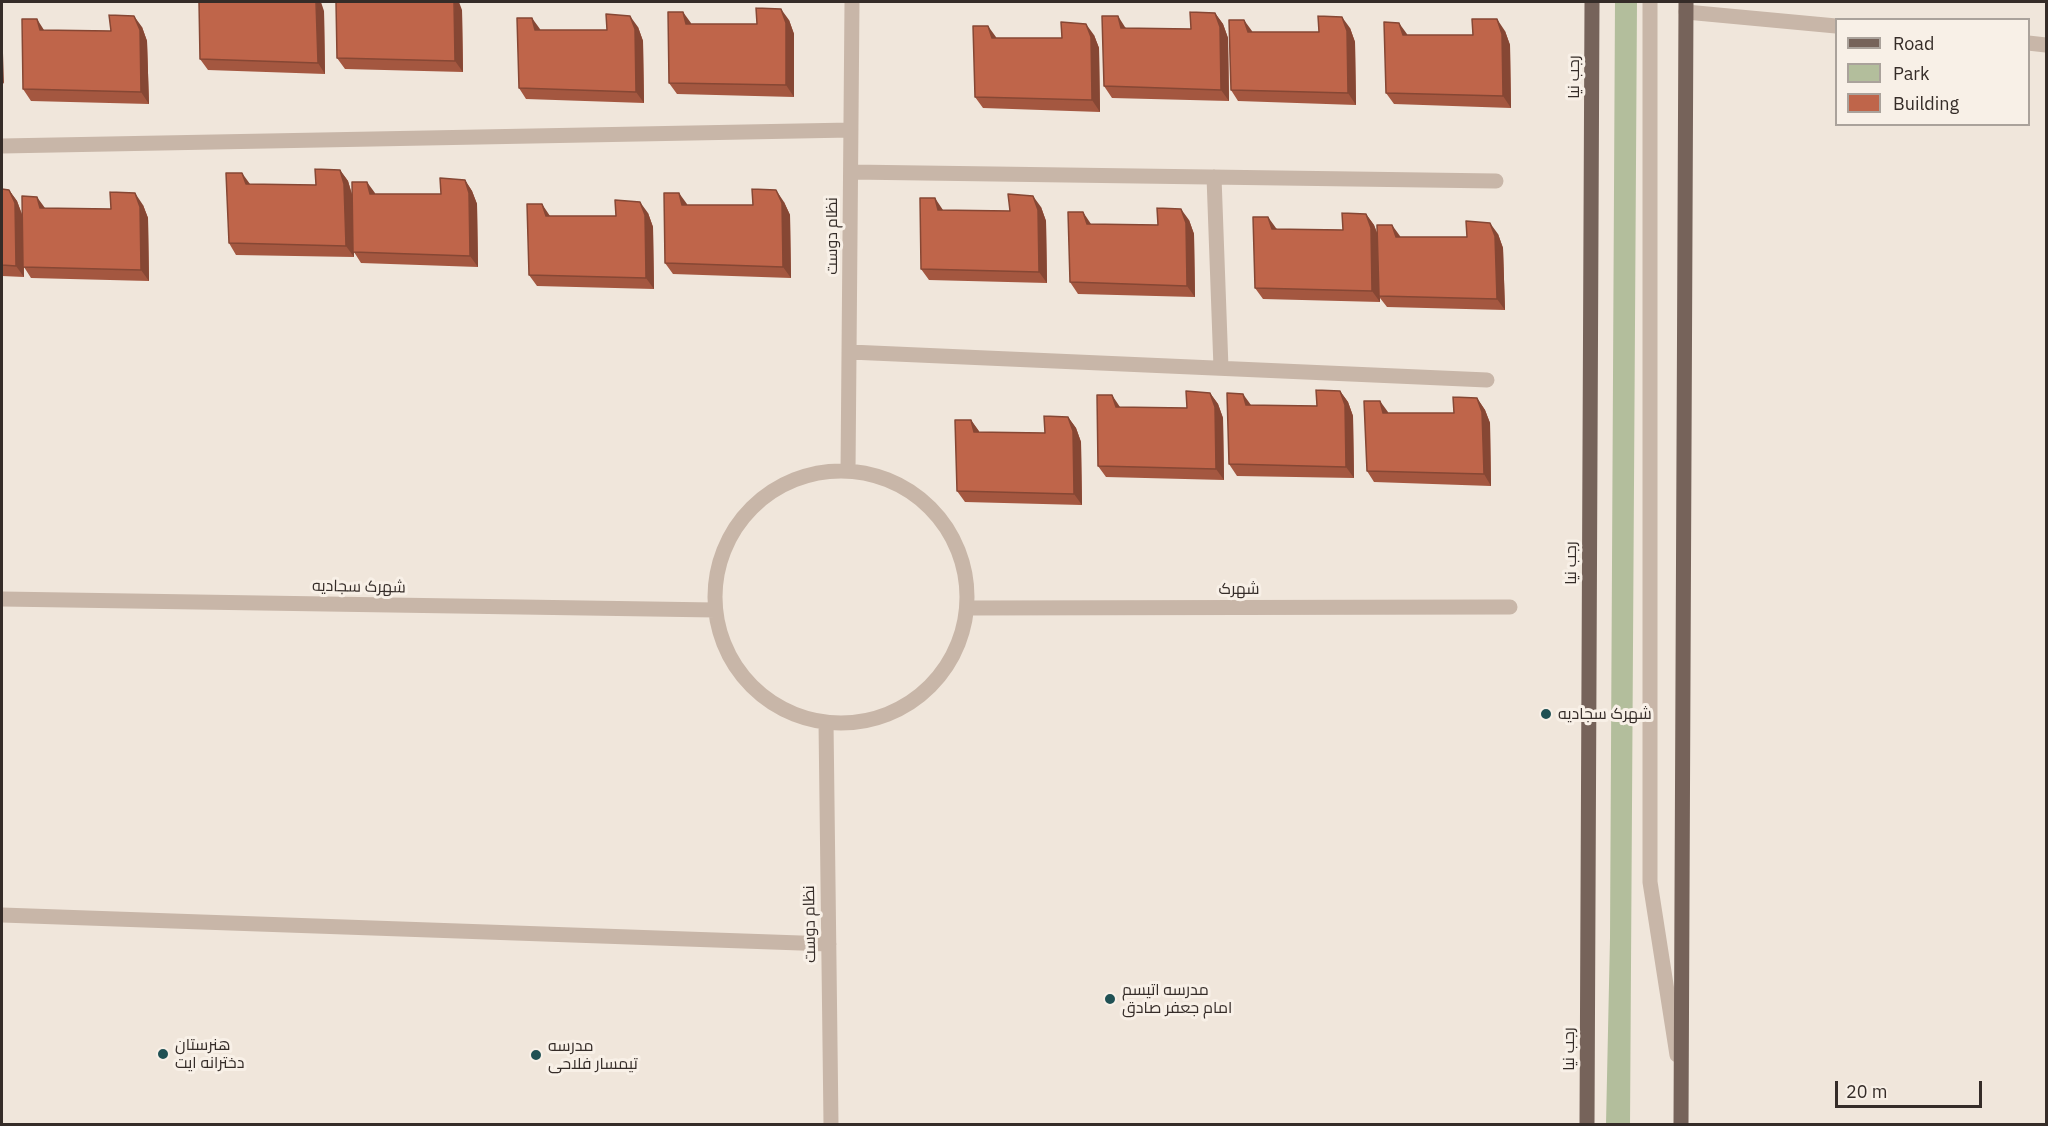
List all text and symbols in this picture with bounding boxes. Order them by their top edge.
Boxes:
legend [1835,18,2030,126]
text: Road [1893,32,1934,55]
street label: رجب نیا [1564,55,1584,99]
text: Park [1893,62,1929,85]
text: Building [1893,92,1959,115]
street label: نظام دوست [822,197,842,275]
street label: رجب نیا [1561,541,1581,585]
street label: شهرک سجادیه [312,577,406,597]
street label: شهرک [1218,579,1260,599]
place label: شهرک سجادیه [1558,704,1652,724]
marker: شهرک سجادیه [1539,707,1553,721]
street label: نظام دوست [800,885,820,963]
place label: مدرسه اتیسم امام جعفر صادق [1122,980,1232,1018]
marker: مدرسه اتیسم امام جعفر صادق [1103,992,1117,1006]
street label: رجب نیا [1559,1027,1579,1071]
place label: هنرستان دخترانه ایت [175,1035,244,1073]
place label: مدرسه تیمسار فلاحی [548,1036,638,1074]
marker: هنرستان دخترانه ایت [156,1047,170,1061]
marker: مدرسه تیمسار فلاحی [529,1048,543,1062]
scale bar [1838,1069,1985,1107]
text: 20 m [1846,1080,1888,1103]

